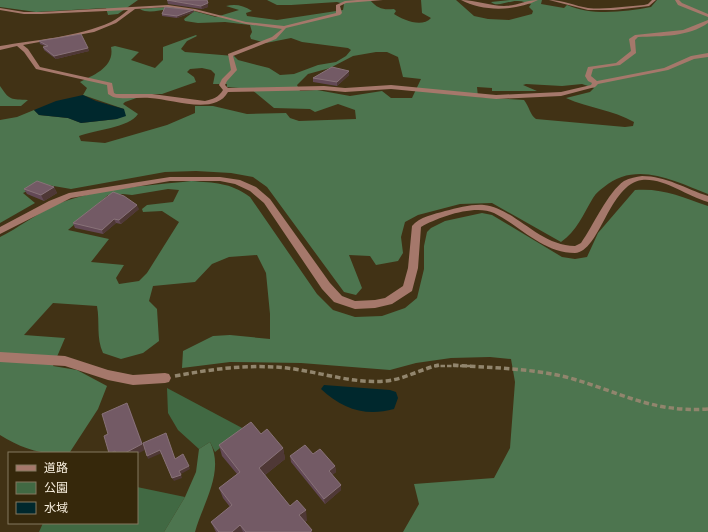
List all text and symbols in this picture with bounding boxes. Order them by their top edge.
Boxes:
legend [8,452,138,524]
text: 道路 [44,460,68,475]
text: 公園 [44,480,68,495]
text: 水域 [44,500,68,515]

